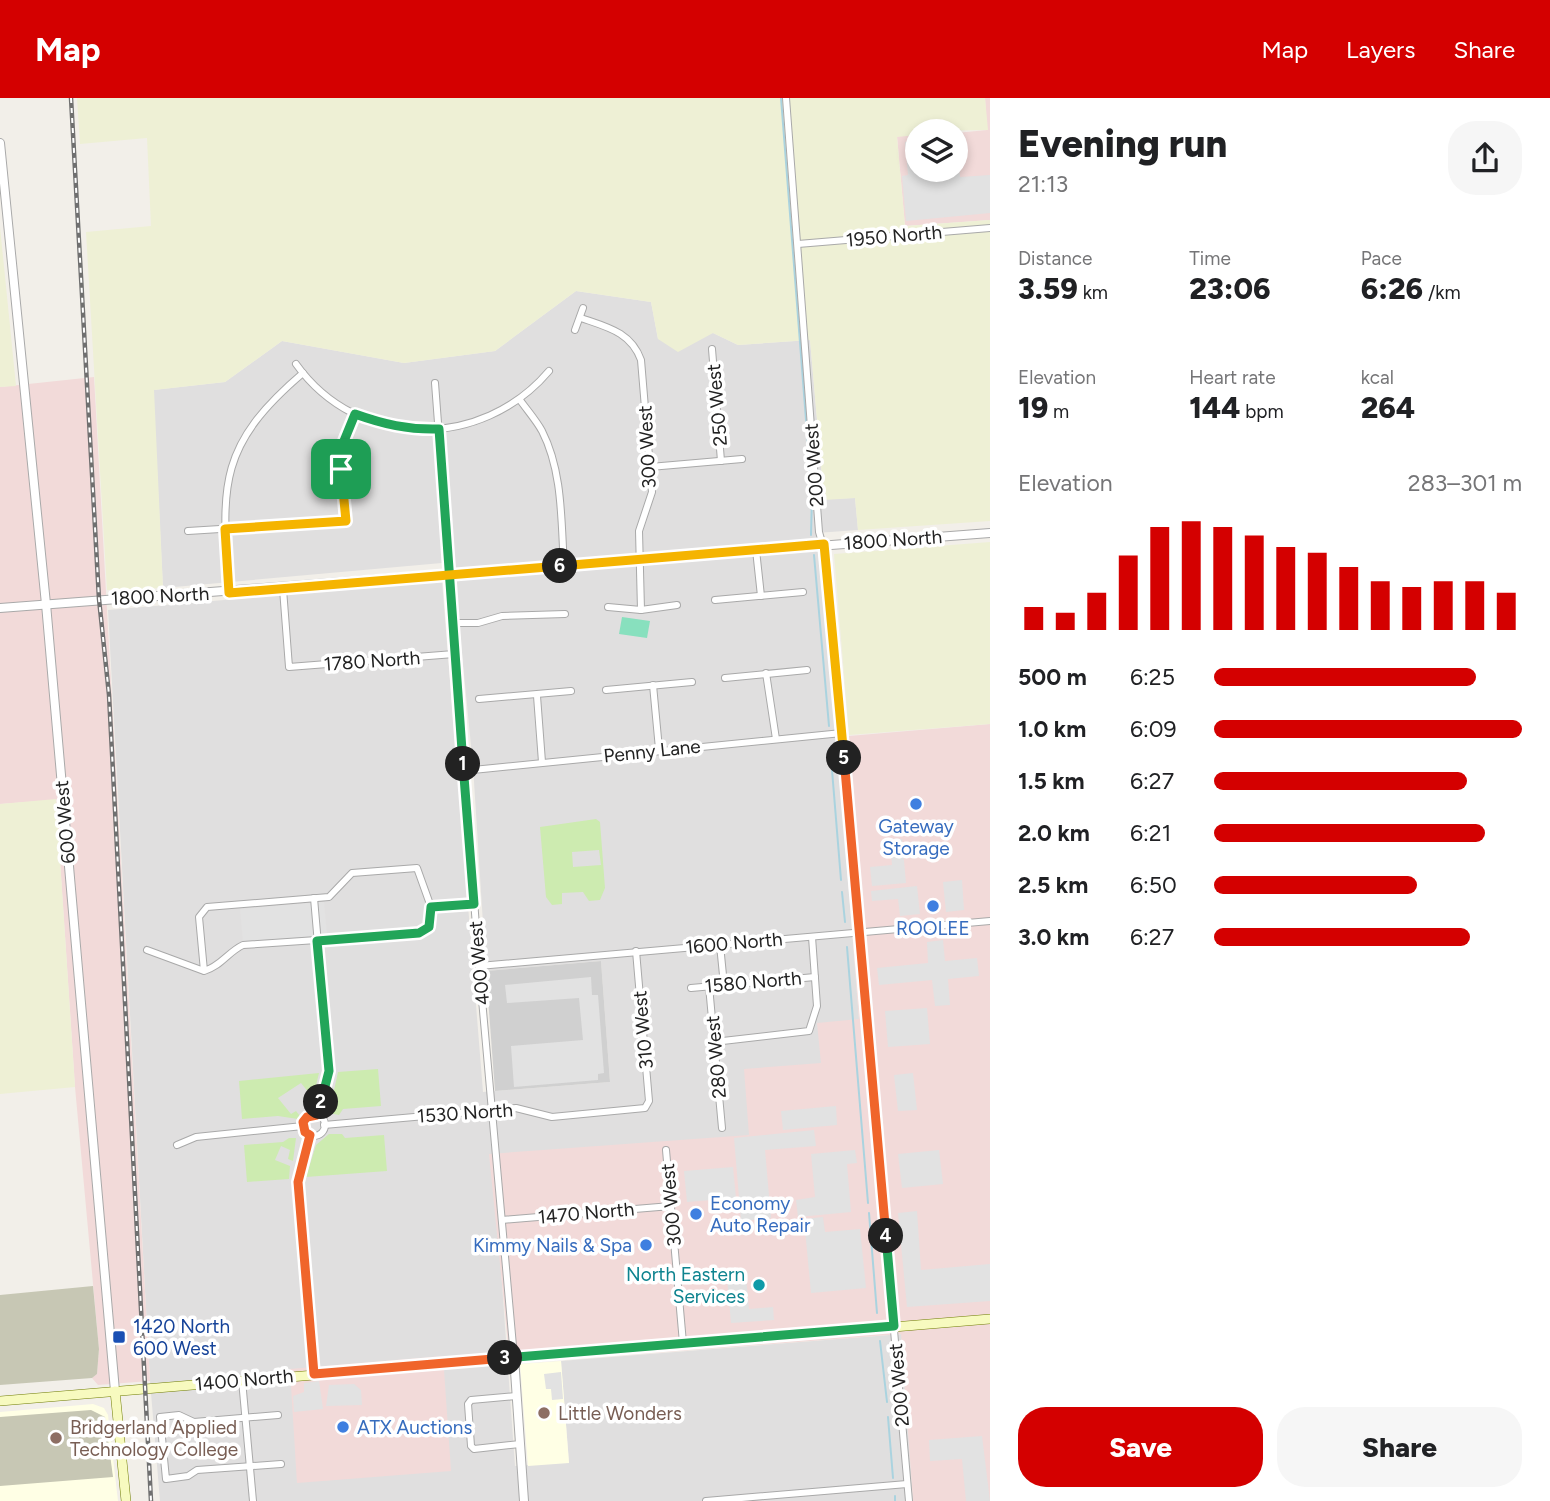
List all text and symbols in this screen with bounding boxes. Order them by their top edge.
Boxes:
text: Map [35,30,101,69]
text: Map [1261,35,1308,64]
text: Layers [1346,35,1415,64]
text: Share [1453,35,1515,64]
map controls [905,119,968,182]
button: layers [905,119,968,182]
text: Evening run [1018,121,1227,167]
button: share [1448,121,1522,195]
text: 21:13 [1018,170,1068,198]
street label: 1950 North [845,220,943,252]
text: Distance [1018,247,1092,270]
text: Time [1189,247,1231,270]
text: Pace [1361,247,1402,270]
text: 3.59 [1018,270,1078,307]
text: 23:06 [1189,270,1271,307]
text: 6:26 [1361,270,1423,307]
text: km [1078,281,1108,304]
text: /km [1423,281,1461,304]
street label: 250 West [702,363,732,447]
text: Elevation [1018,366,1096,389]
text: Heart rate [1189,366,1276,389]
text: kcal [1361,366,1394,389]
text: 19 [1018,389,1048,426]
text: 144 [1189,389,1240,426]
text: 264 [1361,389,1415,426]
text: m [1048,400,1069,423]
text: bpm [1240,400,1284,423]
street label: 300 West [633,405,661,489]
street label: 200 West [800,423,828,507]
pin [311,439,371,499]
icon: arrive [322,450,360,488]
text: Elevation [1018,469,1113,497]
text: 283–301 m [1408,469,1522,497]
street label: 1800 North [843,525,943,555]
pin: 6 [542,548,578,584]
text: 6 [554,554,565,577]
street label: 1800 North [110,582,210,610]
street label: 1780 North [323,646,421,676]
text: 500 m [1018,663,1087,691]
text: 6:25 [1130,663,1175,691]
text: 1.0 km [1018,715,1086,743]
text: 6:09 [1130,715,1177,743]
street label: Penny Lane [602,734,702,768]
pin: 5 [826,740,862,776]
pin: 1 [446,746,480,782]
text: 5 [838,746,849,769]
text: 1 [458,752,467,775]
text: 1.5 km [1018,767,1085,795]
text: 6:27 [1130,767,1174,795]
street label: 600 West [50,779,80,865]
marker: Gateway Storage [908,796,924,812]
place label: Gateway Storage [878,815,954,860]
text: 2.0 km [1018,819,1090,847]
text: 6:21 [1130,819,1171,847]
text: 2.5 km [1018,871,1088,899]
text: 6:50 [1130,871,1177,899]
marker: ROOLEE [925,898,941,914]
place label: ROOLEE [896,917,970,940]
street label: 400 West [464,920,494,1006]
text: 3.0 km [1018,923,1089,951]
text: 6:27 [1130,923,1174,951]
street label: 1600 North [684,927,784,959]
street label: 1580 North [704,966,802,998]
street label: 310 West [628,990,658,1070]
street label: 280 West [701,1015,731,1099]
pin: 2 [304,1084,338,1119]
text: 2 [315,1090,326,1113]
street label: 1530 North [416,1098,514,1128]
street label: 300 West [656,1163,686,1247]
place label: Economy Auto Repair [710,1192,811,1237]
street label: 1470 North [537,1197,635,1229]
marker: Economy Auto Repair [688,1206,704,1222]
pin: 4 [868,1218,903,1254]
text: 4 [879,1224,892,1247]
place label: Kimmy Nails & Spa [473,1234,632,1257]
marker: Kimmy Nails & Spa [638,1237,654,1253]
place label: North Eastern Services [626,1263,745,1308]
marker: North Eastern Services [751,1277,767,1293]
place label: 1420 North 600 West [133,1315,230,1360]
marker: 1420 North 600 West [111,1329,127,1345]
pin: 3 [488,1340,522,1376]
street label: 200 West [884,1342,914,1428]
text: 3 [499,1346,510,1369]
street label: 1400 North [194,1364,294,1396]
place label: Little Wonders [558,1402,682,1425]
marker: Little Wonders [536,1405,552,1421]
button: Save [1018,1407,1263,1487]
button: Share [1277,1407,1522,1487]
place label: Bridgerland Applied Technology College [70,1416,238,1461]
place label: ATX Auctions [357,1416,472,1439]
marker: ATX Auctions [335,1419,351,1435]
marker: Bridgerland Applied Technology College [48,1430,64,1446]

